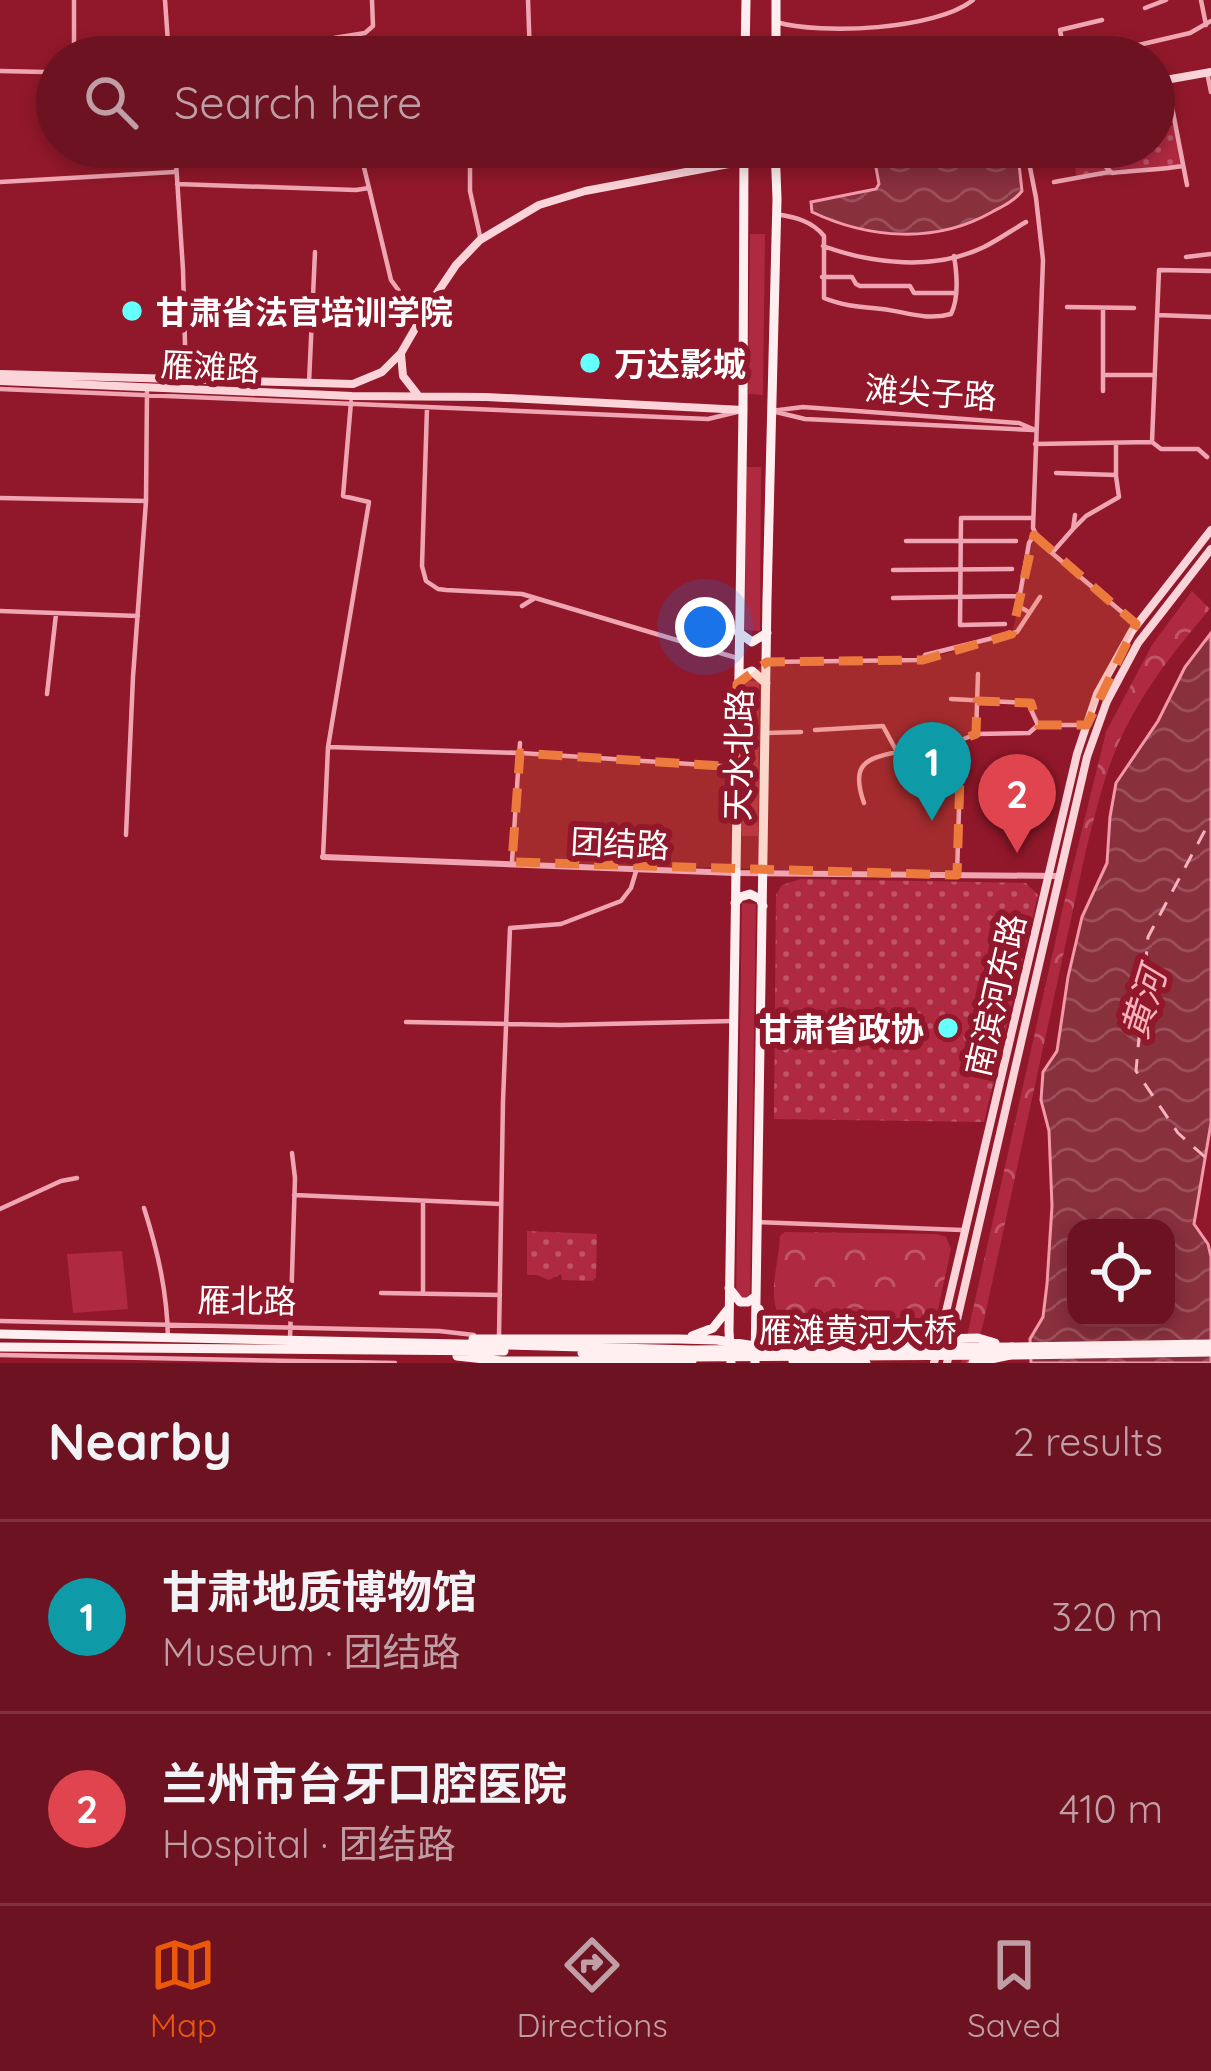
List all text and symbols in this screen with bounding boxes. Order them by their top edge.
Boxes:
search box [36,36,1175,168]
icon: search [78,69,144,135]
text: Search here [174,74,422,130]
place label: 甘肃省法官培训学院 [156,291,453,332]
marker: 甘肃省法官培训学院 [119,298,145,324]
street label: 雁滩路 [159,343,261,389]
place label: 万达影城 [614,343,746,384]
marker: 万达影城 [577,350,603,376]
street label: 滩尖子路 [864,367,998,417]
your location [675,597,735,657]
street label: 天水北路 [716,689,760,821]
pin: 1 [893,722,971,821]
pin: 2 [978,754,1056,853]
street label: 团结路 [569,820,671,866]
street label: 南滨河东路 [956,910,1034,1080]
water label: 黄河 [1111,956,1177,1044]
place label: 甘肃省政协 [759,1008,924,1049]
marker: 甘肃省政协 [935,1015,961,1041]
map controls [1067,1219,1175,1327]
button: locate [1067,1219,1175,1327]
street label: 雁北路 [197,1279,297,1321]
street label: 雁滩黄河大桥 [759,1309,957,1350]
text: Nearby [48,1409,232,1473]
text: 2 results [1013,1417,1163,1466]
text: 甘肃地质博物馆 [162,1563,477,1619]
text: 1 [79,1592,95,1641]
text: 320 m [1052,1592,1163,1641]
text: Museum · 团结路 [162,1627,460,1676]
text: 兰州市台牙口腔医院 [162,1755,567,1811]
text: 2 [76,1784,98,1833]
text: 410 m [1059,1784,1163,1833]
text: Hospital · 团结路 [162,1819,456,1868]
tab: Map [150,1932,217,2045]
tab: Directions [516,1932,668,2045]
tab: Saved [967,1932,1061,2045]

